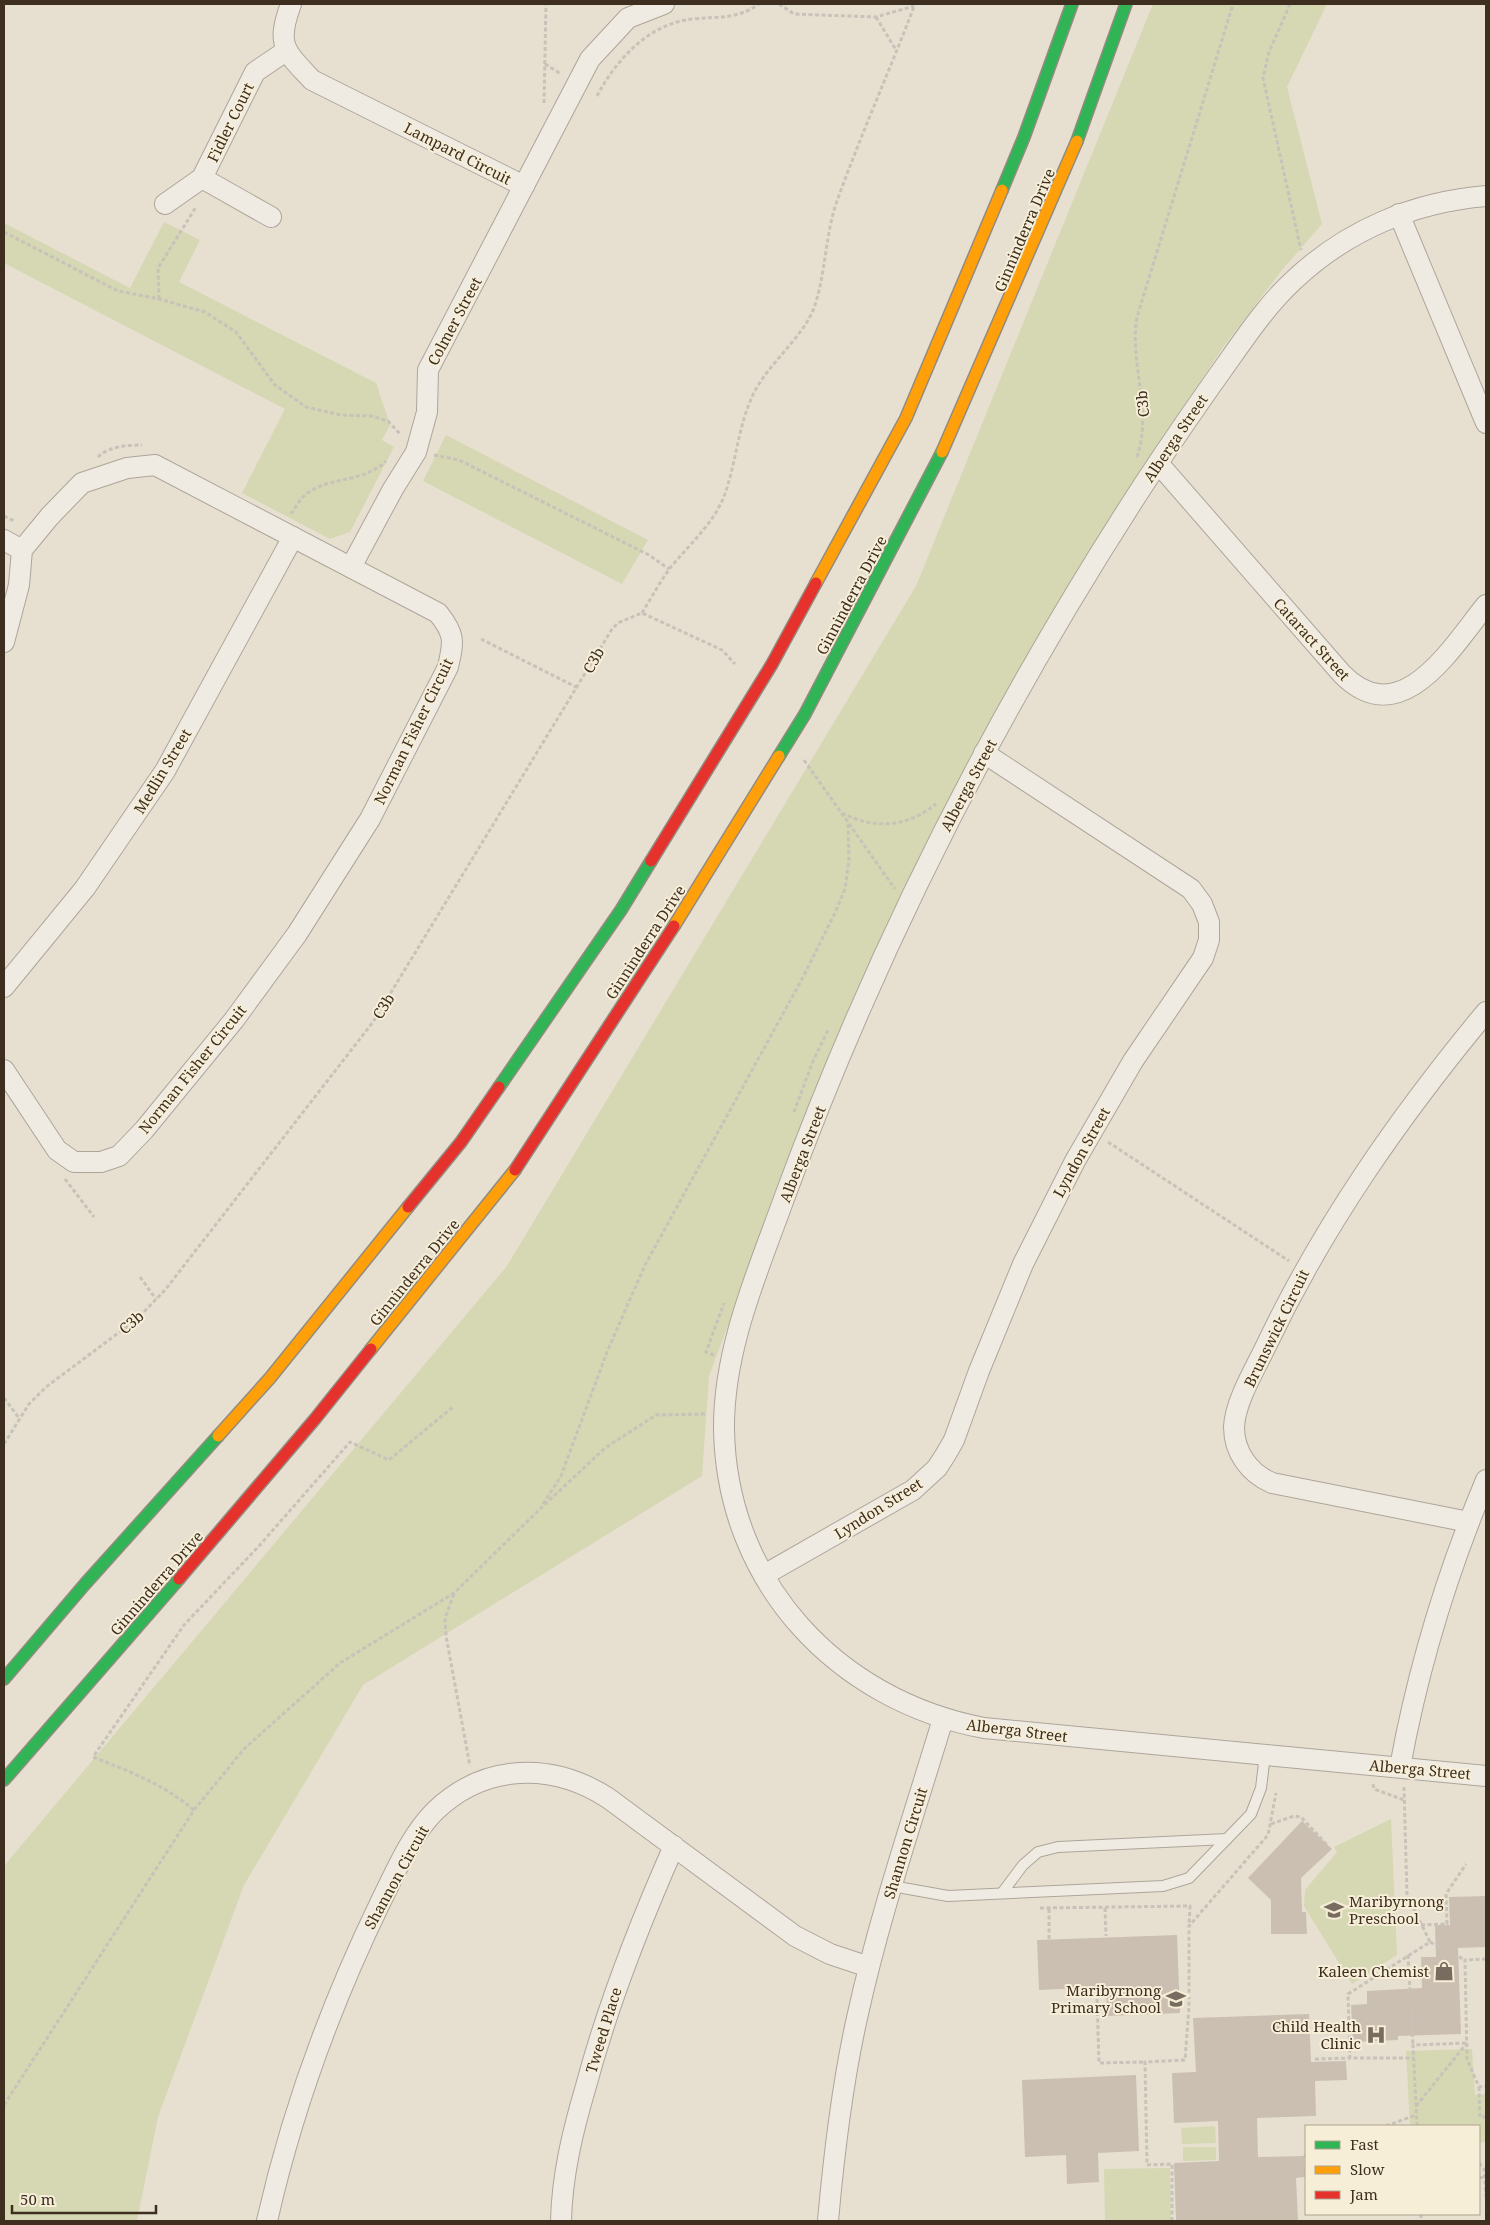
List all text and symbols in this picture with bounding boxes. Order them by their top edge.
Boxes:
street label: Fidler Court [202,79,258,165]
street label: Lampard Circuit [401,117,515,189]
street label: Ginninderra Drive [989,165,1059,295]
street label: Colmer Street [422,273,486,369]
street label: C3b [1131,390,1153,418]
street label: Alberga Street [1138,390,1212,486]
street label: Ginninderra Drive [811,532,891,658]
street label: Cataract Street [1269,593,1355,685]
street label: C3b [578,643,608,677]
street label: Norman Fisher Circuit [369,655,457,807]
street label: Medlin Street [129,725,195,817]
street label: Alberga Street [935,735,1001,835]
street label: Ginninderra Drive [601,881,689,1003]
street label: C3b [367,989,399,1023]
street label: Norman Fisher Circuit [134,1000,250,1138]
street label: Alberga Street [774,1103,830,1205]
street label: Lyndon Street [1048,1103,1114,1201]
street label: Ginninderra Drive [365,1214,463,1330]
street label: Brunswick Circuit [1239,1266,1313,1390]
street label: C3b [114,1306,148,1338]
street label: Lyndon Street [830,1473,926,1543]
street label: Ginninderra Drive [105,1527,207,1639]
street label: Alberga Street [965,1714,1069,1746]
street label: Alberga Street [1368,1755,1472,1783]
street label: Shannon Circuit [879,1785,931,1901]
street label: Shannon Circuit [359,1822,433,1932]
place label: Maribyrnong Preschool [1349,1891,1444,1928]
school or university icon: Maribyrnong Preschool [1323,1899,1345,1921]
shop icon: Kaleen Chemist [1433,1960,1455,1982]
place label: Kaleen Chemist [1318,1961,1429,1981]
place label: Maribyrnong Primary School [1051,1980,1161,2017]
street label: Tweed Place [580,1985,626,2075]
school or university icon: Maribyrnong Primary School [1165,1988,1187,2010]
place label: Child Health Clinic [1272,2016,1361,2053]
hospital icon: Child Health Clinic [1365,2024,1387,2046]
legend [1305,2125,1480,2215]
text: Fast [1350,2134,1379,2154]
text: Slow [1350,2159,1384,2179]
scale bar [12,2182,156,2214]
text: Jam [1349,2184,1378,2204]
text: 50 m [20,2189,55,2209]

